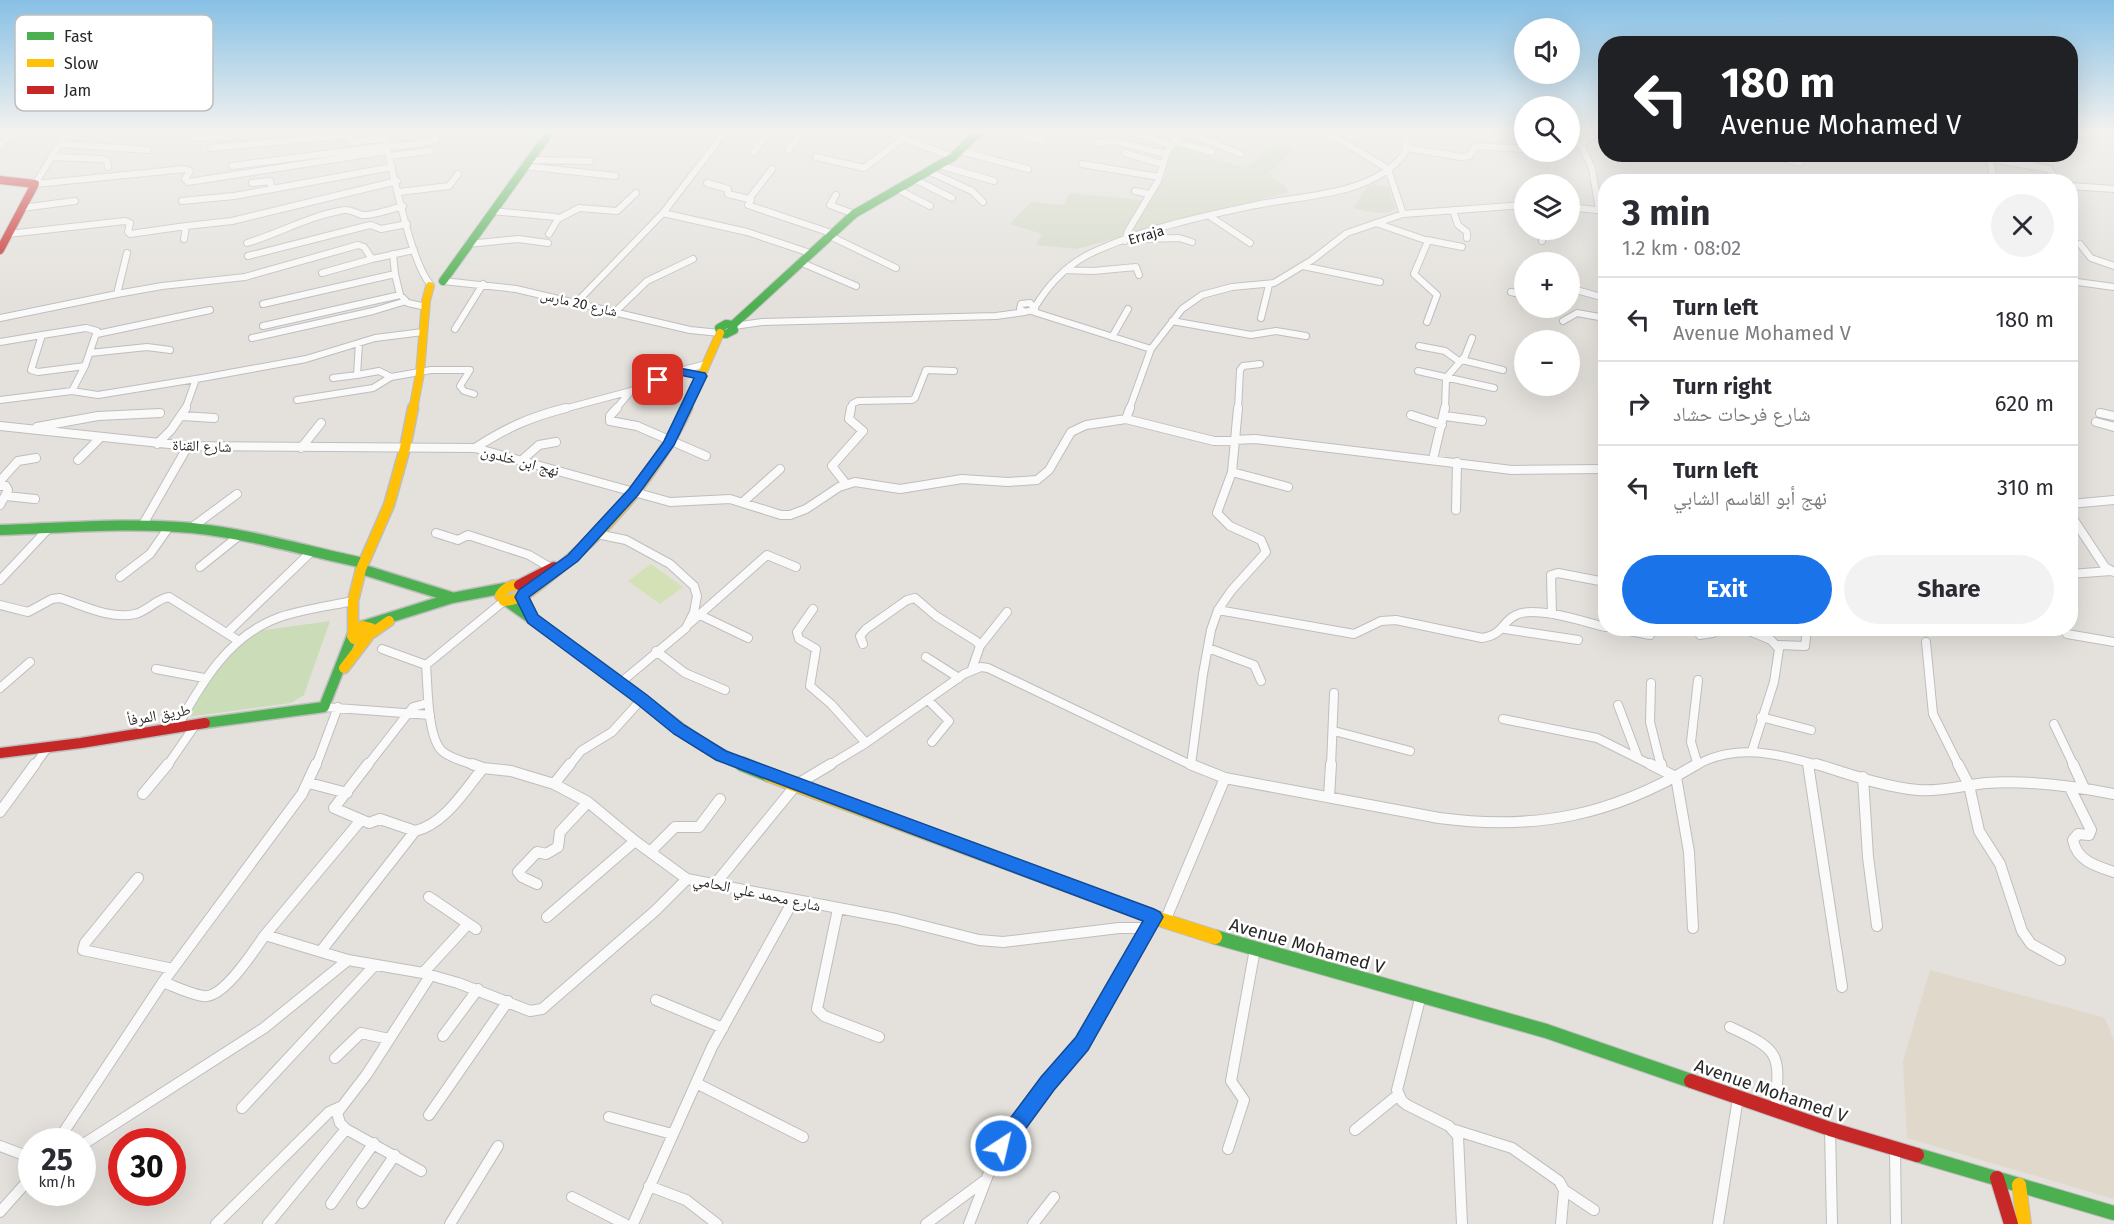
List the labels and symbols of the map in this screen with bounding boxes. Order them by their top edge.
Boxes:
legend [15,15,213,111]
text: Fast [64,27,93,46]
text: Slow [64,54,99,73]
text: Jam [64,81,91,100]
street label: Erraja [1126,222,1166,249]
street label: شارع 20 مارس [539,286,619,322]
pin [632,354,683,405]
street label: شارع القناة [172,436,232,457]
street label: نهج ابن خلدون [479,442,561,481]
street label: طريق المرفأ [126,701,192,730]
street label: شارع محمد علي الحامي [691,871,822,918]
street label: Avenue Mohamed V [1227,913,1387,979]
street label: Avenue Mohamed V [1692,1055,1850,1127]
position arrow [969,1114,1033,1178]
speed limit sign: 30 [108,1128,186,1206]

